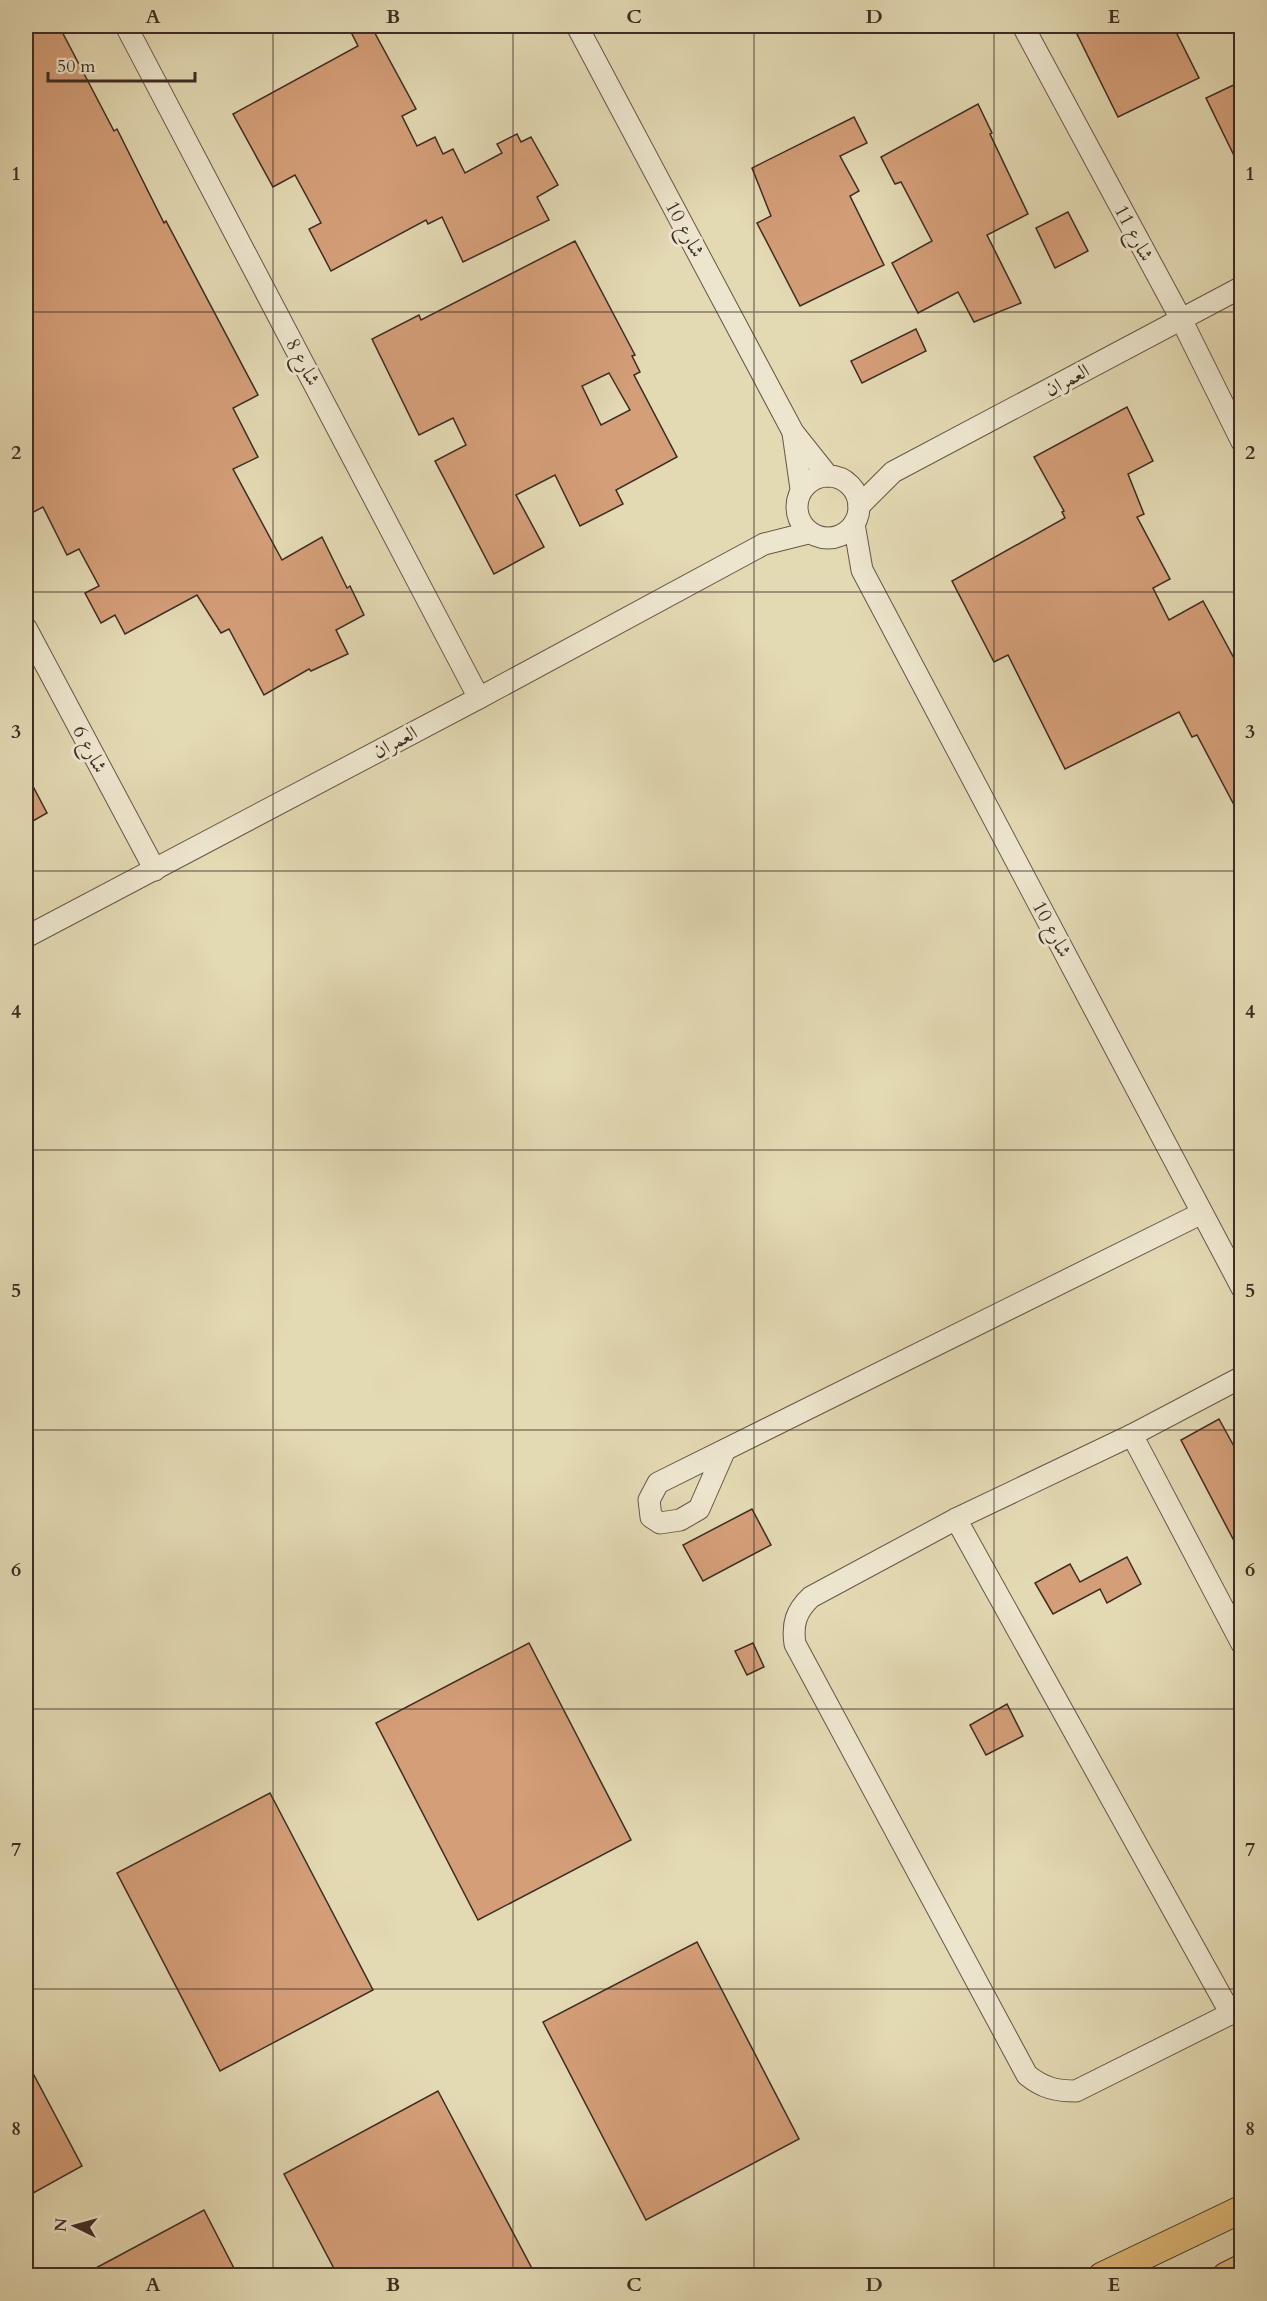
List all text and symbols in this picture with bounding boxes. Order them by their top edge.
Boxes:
text: A [145,3,161,30]
text: B [386,3,400,30]
text: C [626,3,642,30]
text: D [865,3,883,30]
text: E [1108,3,1120,30]
scale bar [48,45,195,83]
text: 50 m [57,54,96,79]
text: 1 [11,160,21,187]
text: 1 [1245,160,1255,187]
street label: شارع 10 [655,196,711,264]
street label: شارع 11 [1104,200,1160,268]
street label: شارع 8 [276,333,327,392]
street label: العمران [1040,357,1094,403]
text: 2 [11,439,21,466]
text: 2 [1245,439,1255,466]
text: 3 [11,718,21,745]
text: 3 [1245,718,1255,745]
street label: العمران [368,719,422,765]
street label: شارع 6 [63,720,114,779]
street label: شارع 10 [1022,896,1078,964]
text: 4 [11,998,21,1025]
text: 4 [1245,998,1255,1025]
text: 5 [11,1277,21,1304]
text: 5 [1245,1277,1255,1304]
text: 6 [11,1556,21,1583]
text: 6 [1245,1556,1255,1583]
text: 7 [11,1836,21,1863]
text: 7 [1245,1836,1255,1863]
text: 8 [11,2115,21,2142]
text: 8 [1245,2115,1255,2142]
north arrow [45,2196,105,2256]
text: N [49,2217,73,2233]
text: A [145,2271,161,2298]
text: B [386,2271,400,2298]
text: C [626,2271,642,2298]
text: D [865,2271,883,2298]
text: E [1108,2271,1120,2298]

